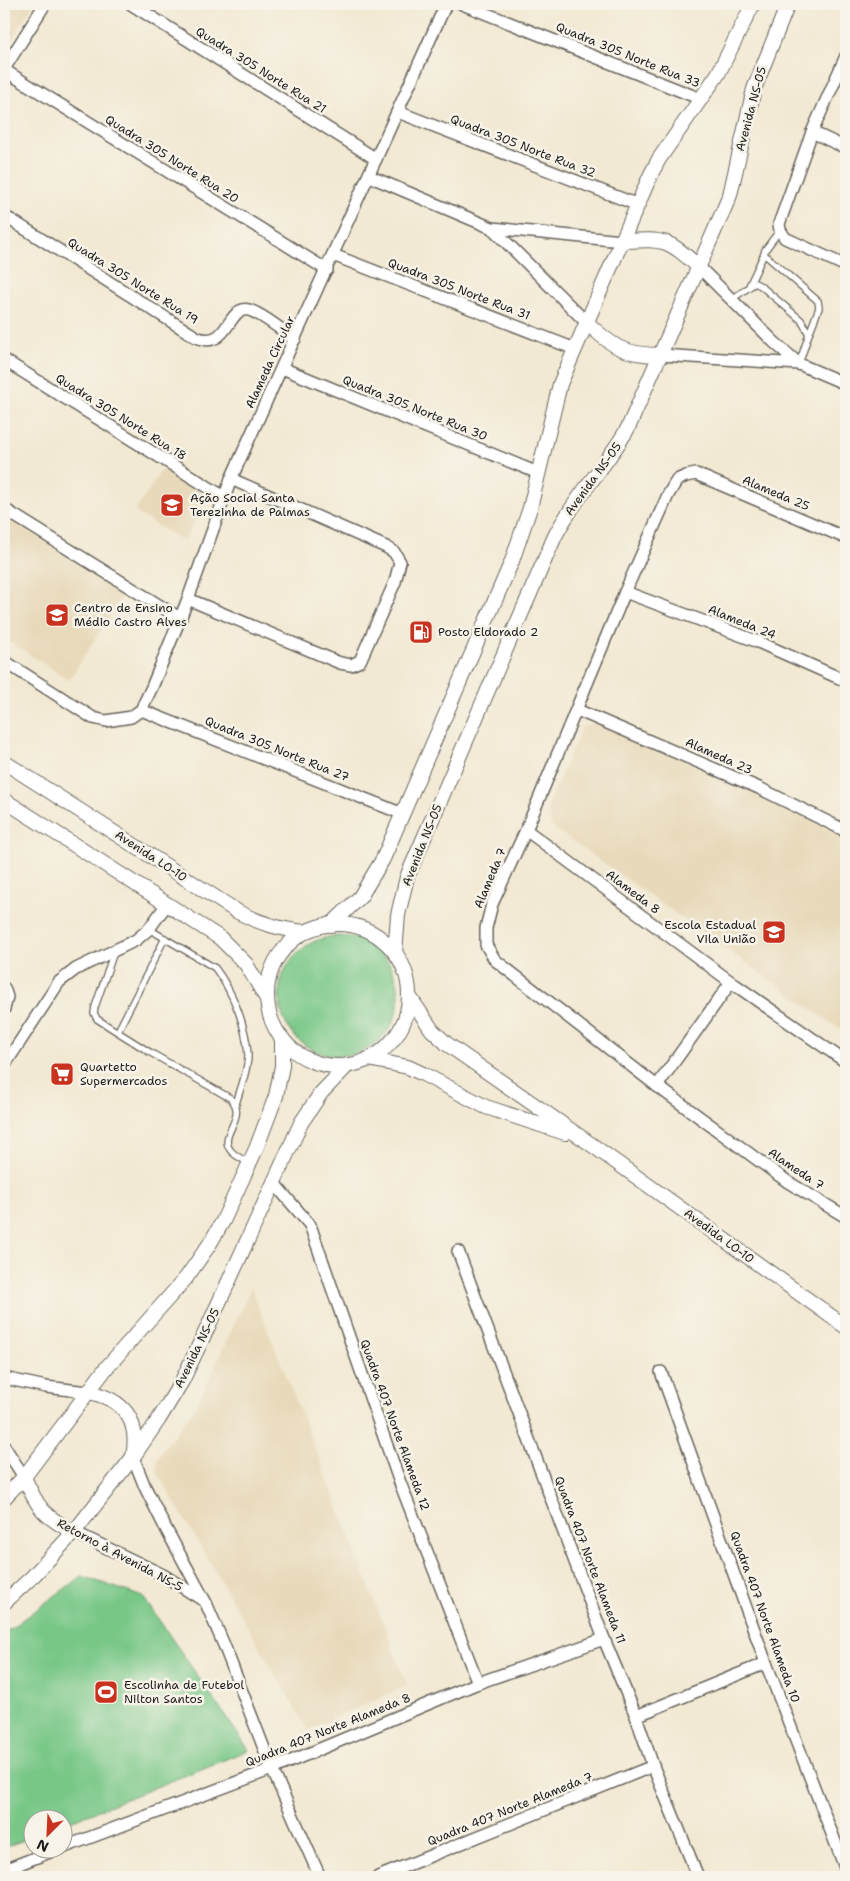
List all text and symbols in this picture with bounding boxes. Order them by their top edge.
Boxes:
street label: Quadra 305 Norte Rua 33 [553,19,703,91]
street label: Quadra 305 Norte Rua 21 [193,23,329,117]
street label: Avenida NS-05 [732,65,770,153]
street label: Quadra 305 Norte Rua 20 [102,111,242,207]
street label: Quadra 305 Norte Rua 32 [448,111,598,181]
street label: Quadra 305 Norte Rua 19 [65,234,201,328]
street label: Quadra 305 Norte Rua 31 [386,254,532,324]
street label: Alameda Circular [241,313,299,411]
street label: Quadra 305 Norte Rua 18 [53,370,189,464]
street label: Quadra 305 Norte Rua 30 [340,372,490,444]
street label: Avenida NS-05 [561,439,625,519]
street label: Alameda 25 [740,472,812,514]
place label: Ação Social Santa Terezinha de Palmas [190,490,310,520]
school or university icon: Ação Social Santa Terezinha de Palmas [159,492,185,518]
place label: Centro de Ensino Médio Castro Alves [74,600,187,630]
street label: Alameda 24 [706,601,778,643]
school or university icon: Centro de Ensino Médio Castro Alves [44,602,70,628]
fuel station icon: Posto Eldorado 2 [408,619,434,645]
place label: Posto Eldorado 2 [438,624,538,640]
street label: Quadra 305 Norte Rua 27 [203,713,351,785]
street label: Alameda 23 [683,734,755,778]
street label: Avenida NS-05 [398,802,446,888]
street label: Avenida LO-10 [112,827,190,885]
street label: Alameda 7 [470,845,510,911]
street label: Alameda 8 [603,866,663,918]
place label: Escola Estadual Vila União [664,917,756,947]
school or university icon: Escola Estadual Vila União [761,919,787,945]
place label: Quartetto Supermercados [80,1059,168,1089]
supermarket icon: Quartetto Supermercados [49,1061,75,1087]
street label: Alameda 7 [765,1144,827,1194]
street label: Avedida LO-10 [681,1205,757,1267]
street label: Avenida NS-05 [171,1305,223,1391]
street label: Quadra 407 Norte Alameda 12 [357,1337,433,1513]
street label: Quadra 407 Norte Alameda 11 [551,1474,629,1646]
street label: Retorno à Avenida NS-5 [54,1515,186,1595]
street label: Quadra 407 Norte Alameda 10 [726,1529,804,1705]
place label: Escolinha de Futebol Nilton Santos [124,1677,244,1707]
sports icon: Escolinha de Futebol Nilton Santos [93,1679,119,1705]
street label: Quadra 407 Norte Alameda 8 [243,1689,413,1771]
street label: Quadra 407 Norte Alameda 7 [425,1768,595,1850]
north arrow [22,1808,72,1858]
text: N [34,1835,51,1856]

